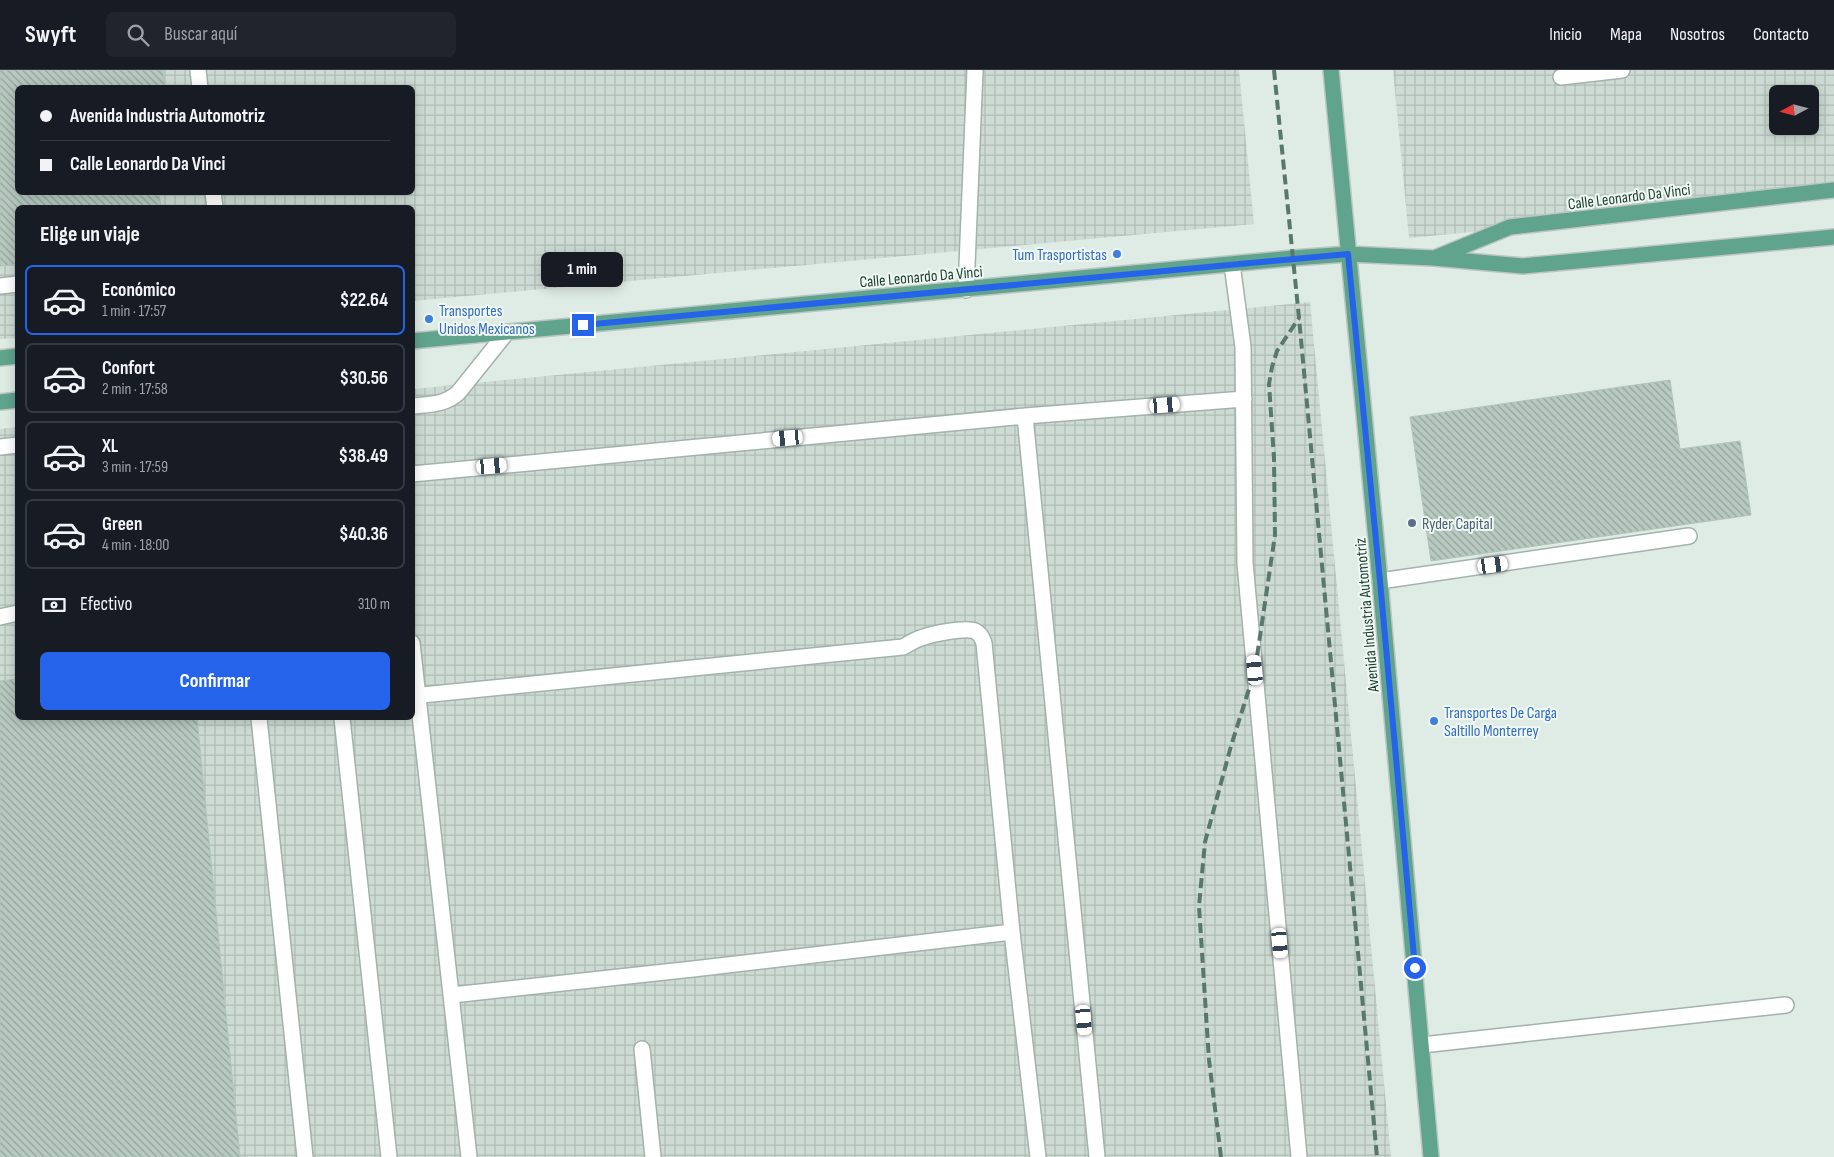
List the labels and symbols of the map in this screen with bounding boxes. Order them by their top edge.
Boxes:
north arrow [1769,85,1819,135]
street label: Calle Leonardo Da Vinci [1567,181,1692,214]
place label: Tum Trasportistas [1012,246,1107,265]
marker: Tum Trasportistas [1111,248,1123,260]
callout: 1 min [542,252,624,288]
street label: Calle Leonardo Da Vinci [859,263,983,292]
place label: Transportes Unidos Mexicanos [439,302,535,339]
marker: Transportes Unidos Mexicanos [423,313,435,325]
route end [572,314,594,336]
car [1149,396,1180,414]
car [772,429,803,447]
car [476,457,507,475]
place label: Ryder Capital [1422,515,1493,534]
marker: Ryder Capital [1406,517,1418,529]
street label: Avenida Industria Automotriz [1351,537,1384,694]
car [1477,555,1508,575]
car [1246,654,1263,686]
place label: Transportes De Carga Saltillo Monterrey [1444,704,1557,741]
marker: Transportes De Carga Saltillo Monterrey [1428,715,1440,727]
car [1271,927,1288,959]
route start [1404,957,1426,979]
car [1075,1004,1092,1036]

